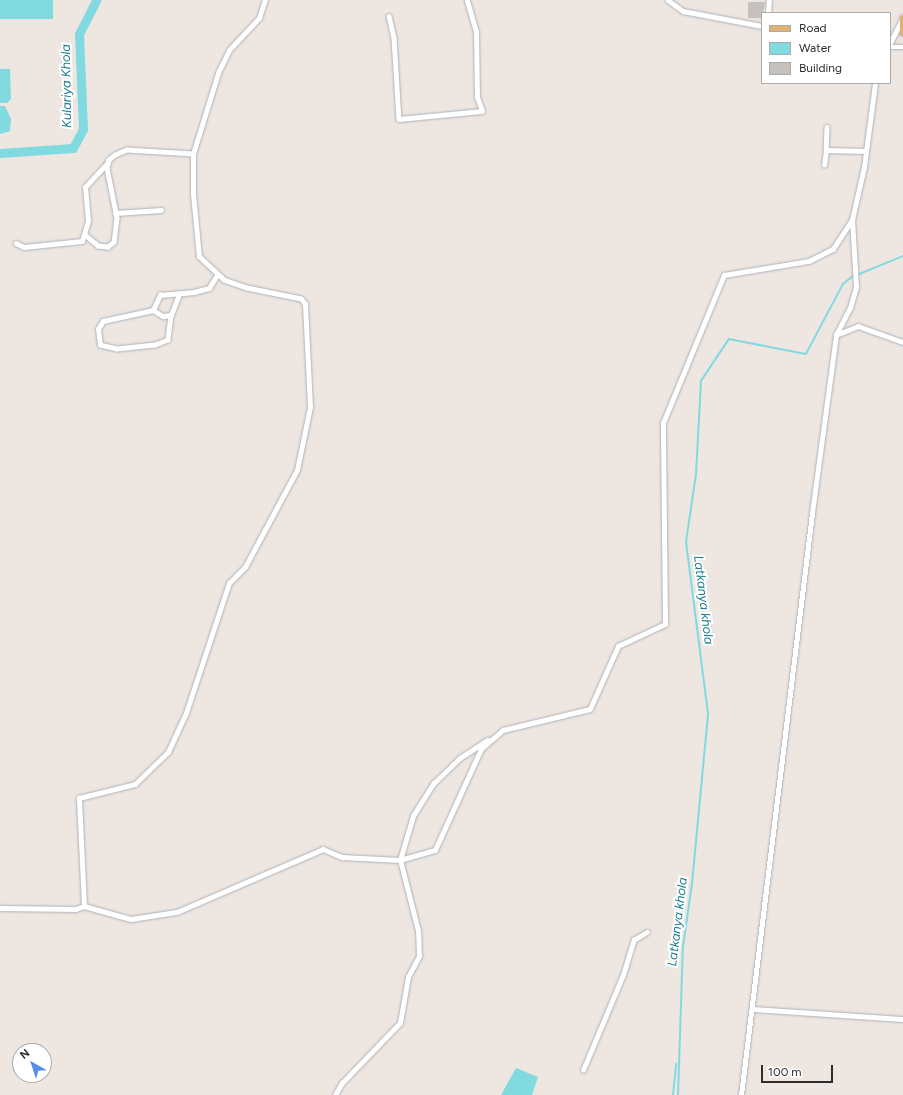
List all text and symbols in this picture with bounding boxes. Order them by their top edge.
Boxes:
legend [761,12,891,84]
text: Road [799,21,827,35]
text: Water [799,41,831,55]
water label: Kulariya Khola [58,44,76,128]
text: Building [799,61,842,75]
water label: Latkanya khola [690,555,716,645]
water label: Latkanya khola [665,877,691,967]
north arrow [12,1043,52,1083]
text: N [17,1046,32,1062]
scale bar [763,1057,835,1083]
text: 100 m [768,1065,802,1079]

